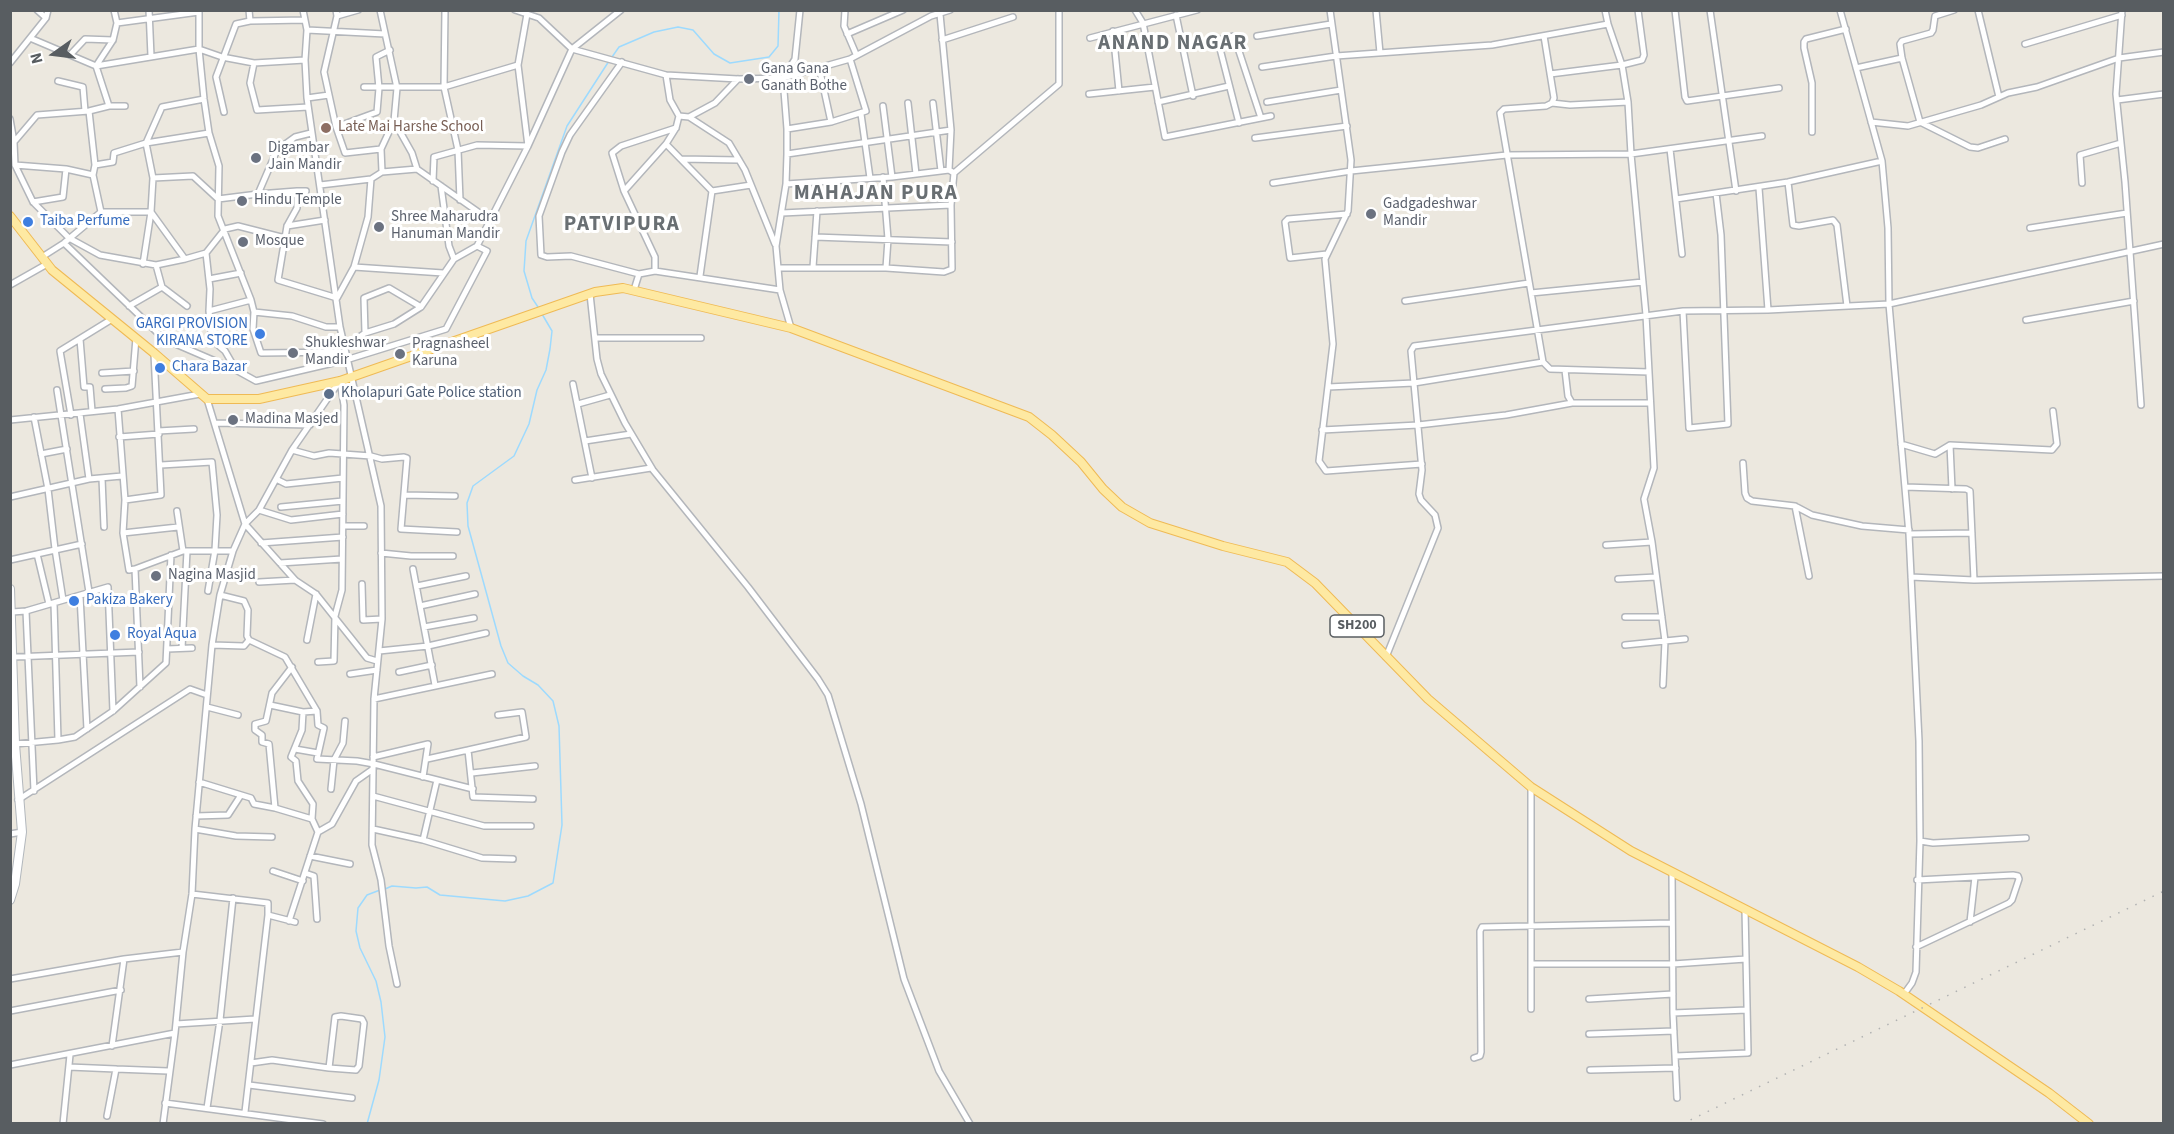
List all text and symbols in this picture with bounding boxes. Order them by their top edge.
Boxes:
north arrow [24,24,84,84]
district label: ANAND NAGAR [1098,31,1248,57]
text: N [25,51,48,66]
place label: Gana Gana Ganath Bothe [761,61,847,96]
marker: Gana Gana Ganath Bothe [742,72,756,86]
place label: Late Mai Harshe School [338,119,484,137]
marker: Late Mai Harshe School [319,121,333,135]
place label: Digambar Jain Mandir [268,140,342,175]
marker: Digambar Jain Mandir [249,151,263,165]
district label: MAHAJAN PURA [794,181,958,207]
place label: Hindu Temple [254,192,342,210]
marker: Hindu Temple [235,194,249,208]
place label: Gadgadeshwar Mandir [1383,196,1477,231]
marker: Gadgadeshwar Mandir [1364,207,1378,221]
place label: Shree Maharudra Hanuman Mandir [391,209,500,244]
district label: PATVIPURA [564,212,680,238]
place label: Taiba Perfume [40,213,130,231]
marker: Taiba Perfume [21,215,35,229]
marker: Shree Maharudra Hanuman Mandir [372,220,386,234]
place label: Mosque [255,233,304,251]
marker: Mosque [236,235,250,249]
place label: GARGI PROVISION KIRANA STORE [136,316,248,351]
marker: GARGI PROVISION KIRANA STORE [253,327,267,341]
place label: Shukleshwar Mandir [305,335,386,370]
place label: Pragnasheel Karuna [412,336,489,371]
marker: Shukleshwar Mandir [286,346,300,360]
marker: Pragnasheel Karuna [393,347,407,361]
place label: Chara Bazar [172,359,247,377]
marker: Chara Bazar [153,361,167,375]
place label: Kholapuri Gate Police station [341,385,522,403]
marker: Kholapuri Gate Police station [322,387,336,401]
place label: Madina Masjed [245,411,338,429]
marker: Madina Masjed [226,413,240,427]
place label: Nagina Masjid [168,567,256,585]
marker: Nagina Masjid [149,569,163,583]
place label: Pakiza Bakery [86,592,173,610]
marker: Pakiza Bakery [67,594,81,608]
road number: SH200 [1330,615,1384,637]
place label: Royal Aqua [127,626,197,644]
marker: Royal Aqua [108,628,122,642]

